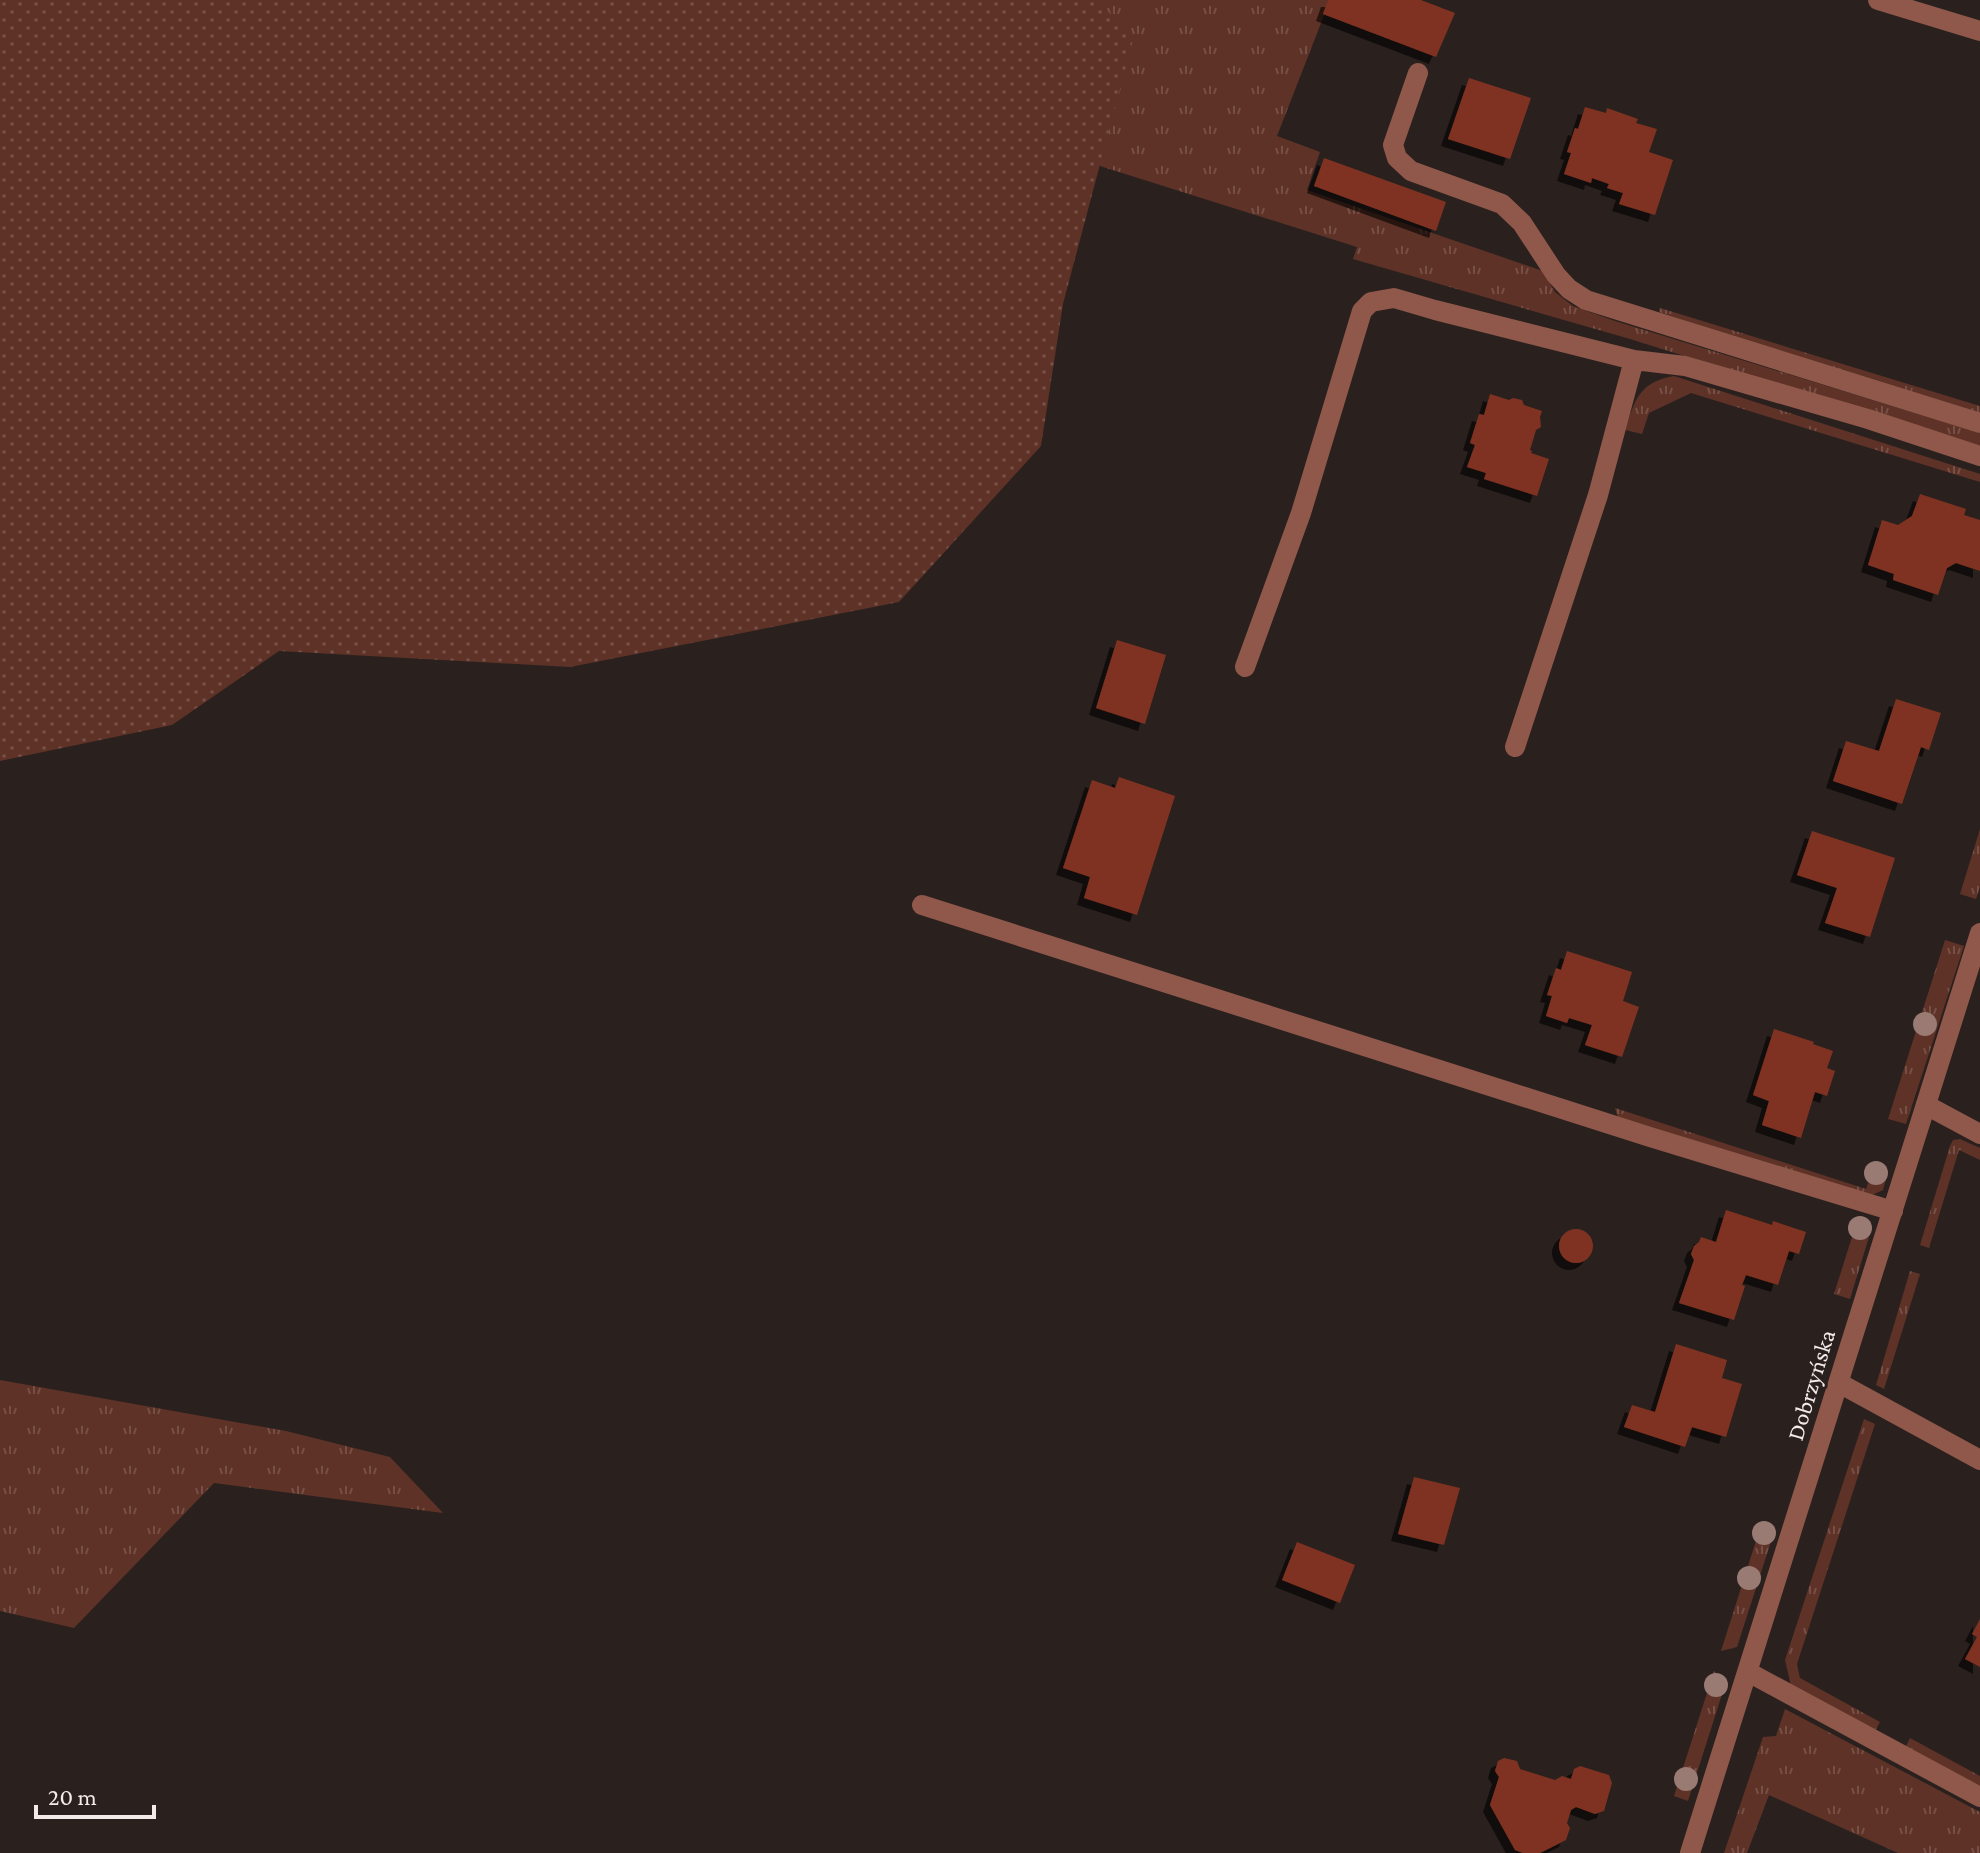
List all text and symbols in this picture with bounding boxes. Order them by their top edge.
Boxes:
street label: Dobrzyńska [1781,1326,1840,1444]
scale bar [36,1769,154,1819]
text: 20 m [48,1783,97,1810]

